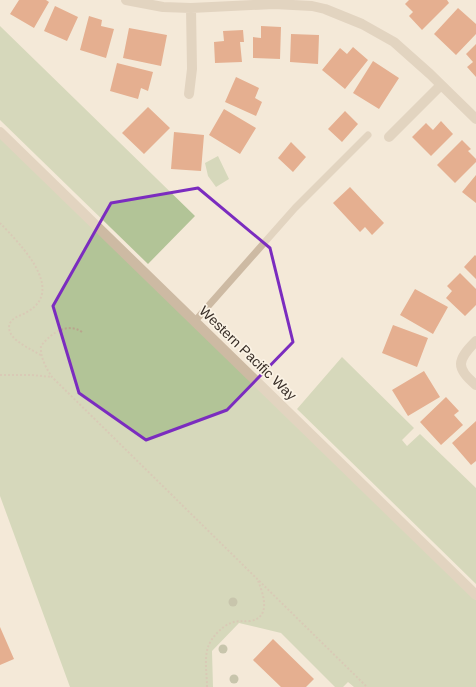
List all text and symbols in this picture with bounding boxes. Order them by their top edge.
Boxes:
street label: Western Pacific Way [196,303,300,403]

